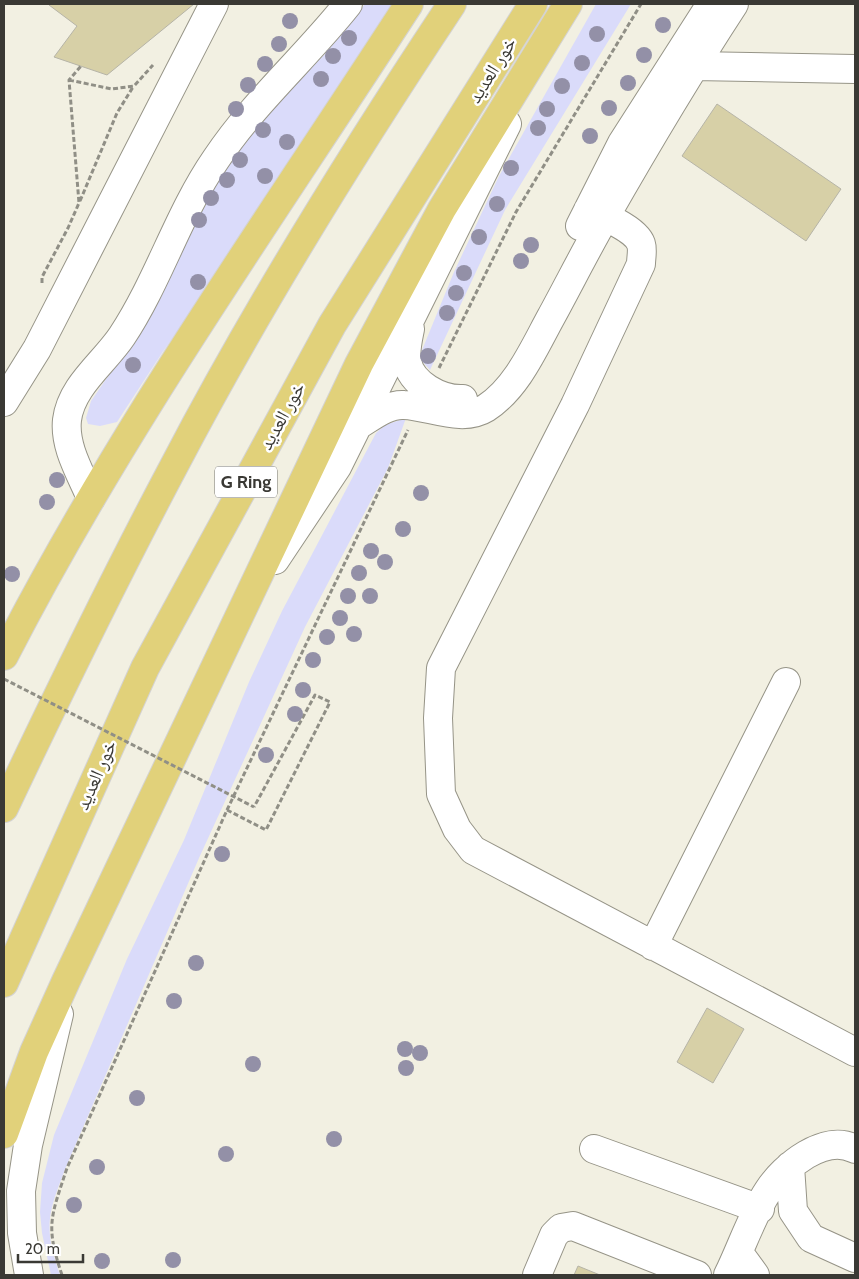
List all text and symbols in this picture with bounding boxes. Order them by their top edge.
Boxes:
street label: خور العديد [463,33,521,107]
street label: خور العديد [254,378,310,454]
road number: G Ring [215,467,277,498]
street label: خور العديد [71,737,121,813]
scale bar [18,1232,82,1264]
text: 20 m [25,1240,60,1258]

